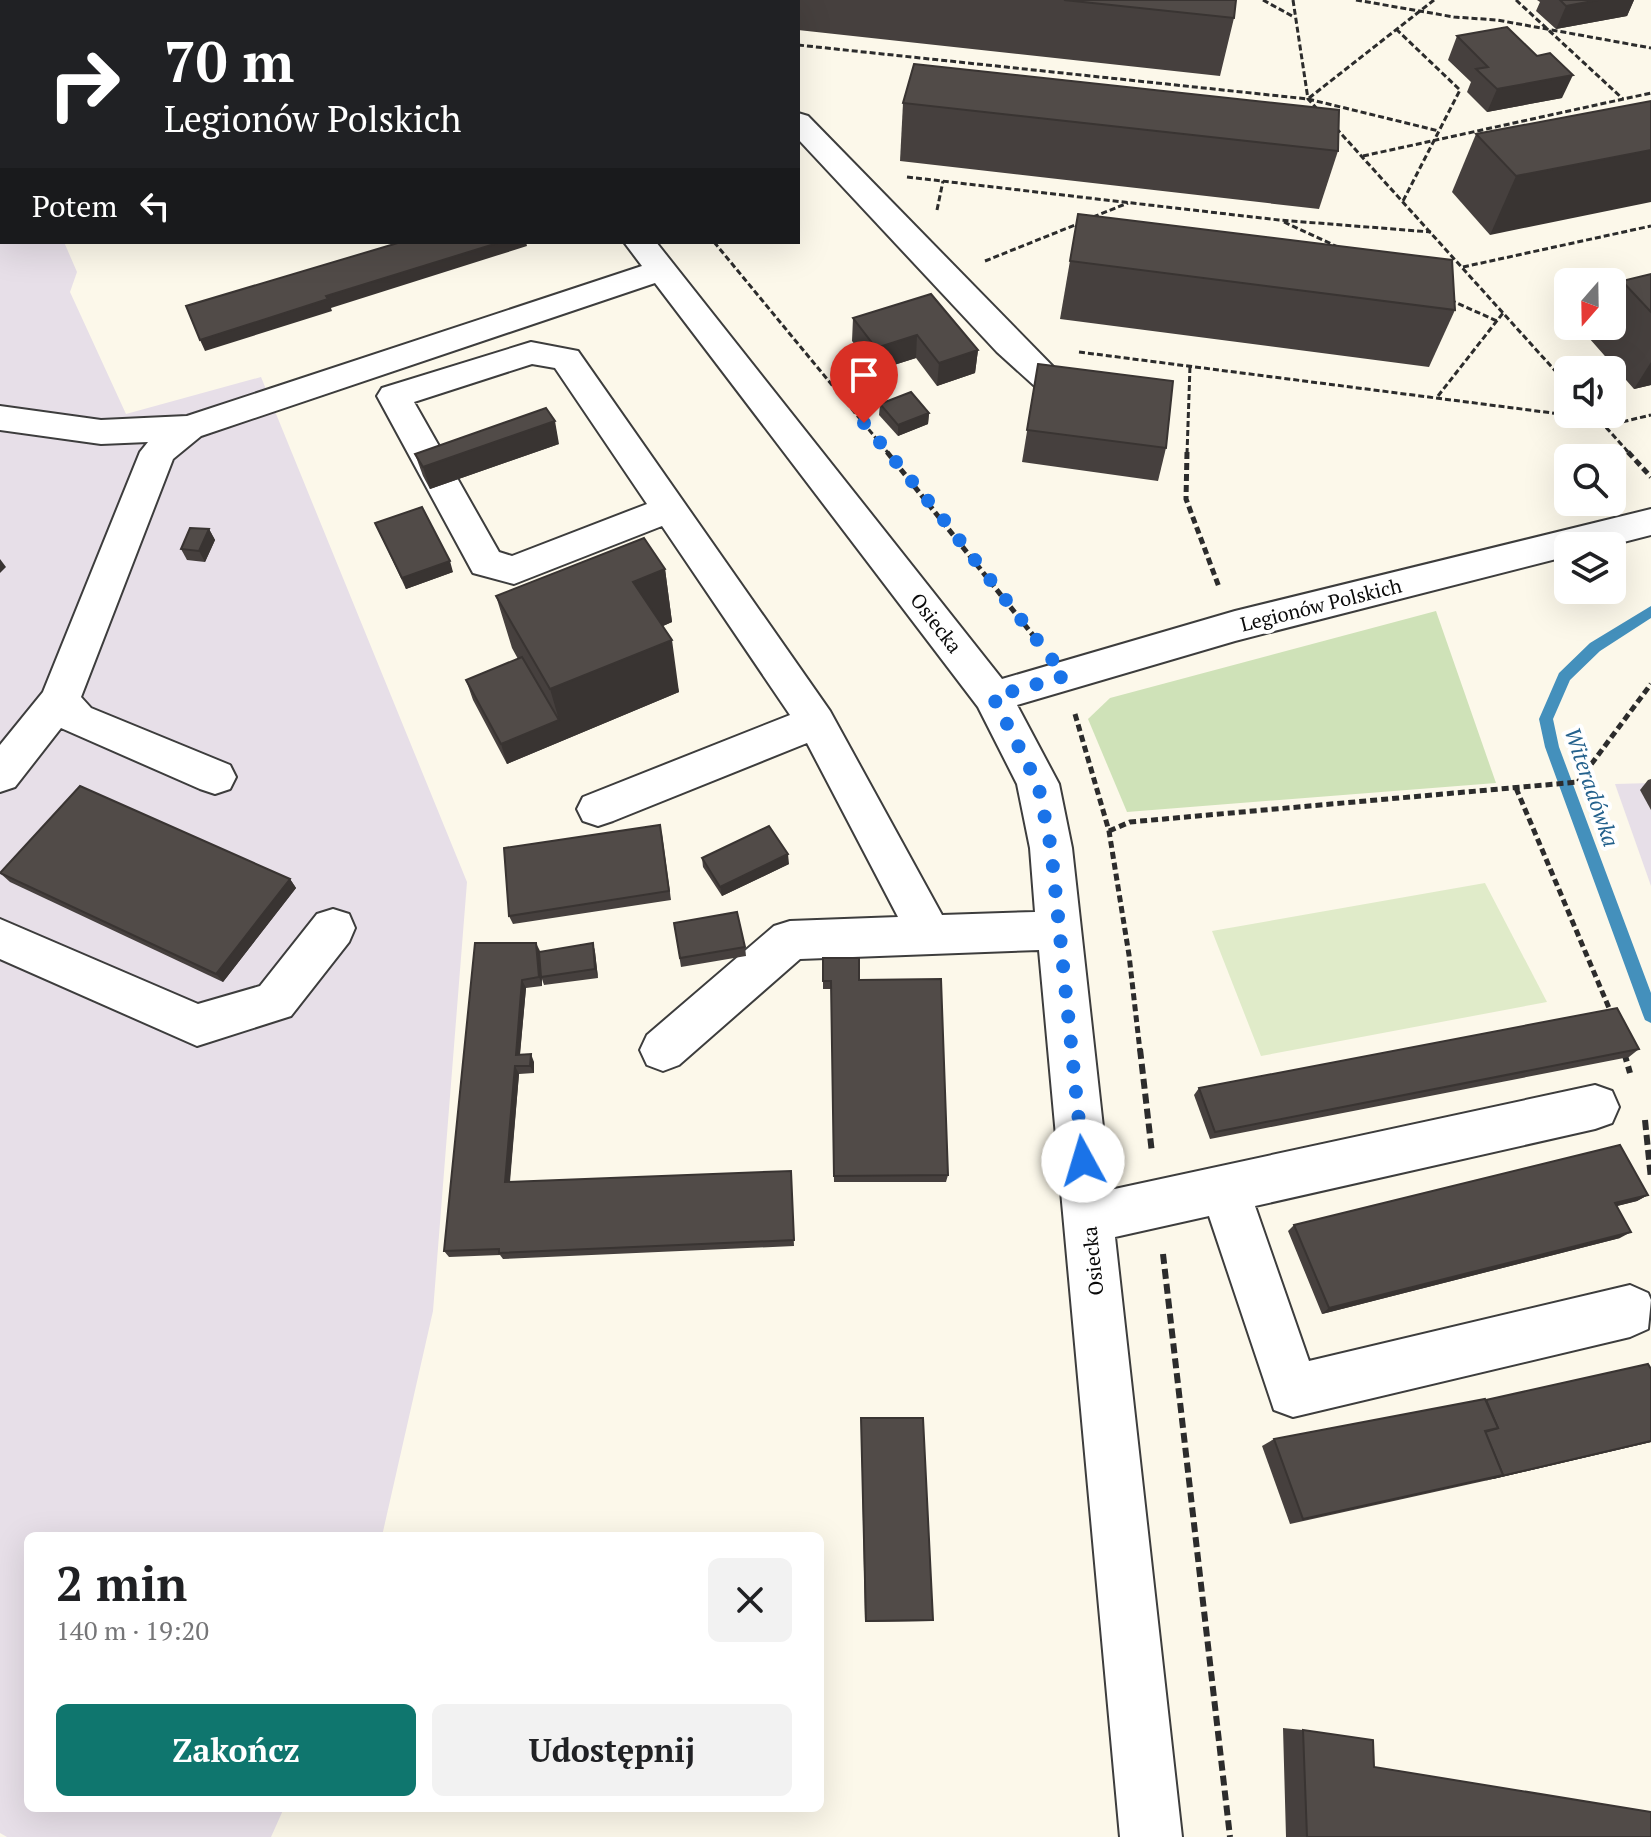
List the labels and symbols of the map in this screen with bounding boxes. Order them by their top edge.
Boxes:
north arrow [1554,268,1626,340]
pin [830,341,898,423]
street label: Legionów Polskich [1237,571,1405,638]
street label: Osiecka [904,587,968,658]
water label: Witeradówka [1559,723,1626,850]
position arrow [1041,1119,1125,1203]
street label: Osiecka [1075,1225,1110,1297]

